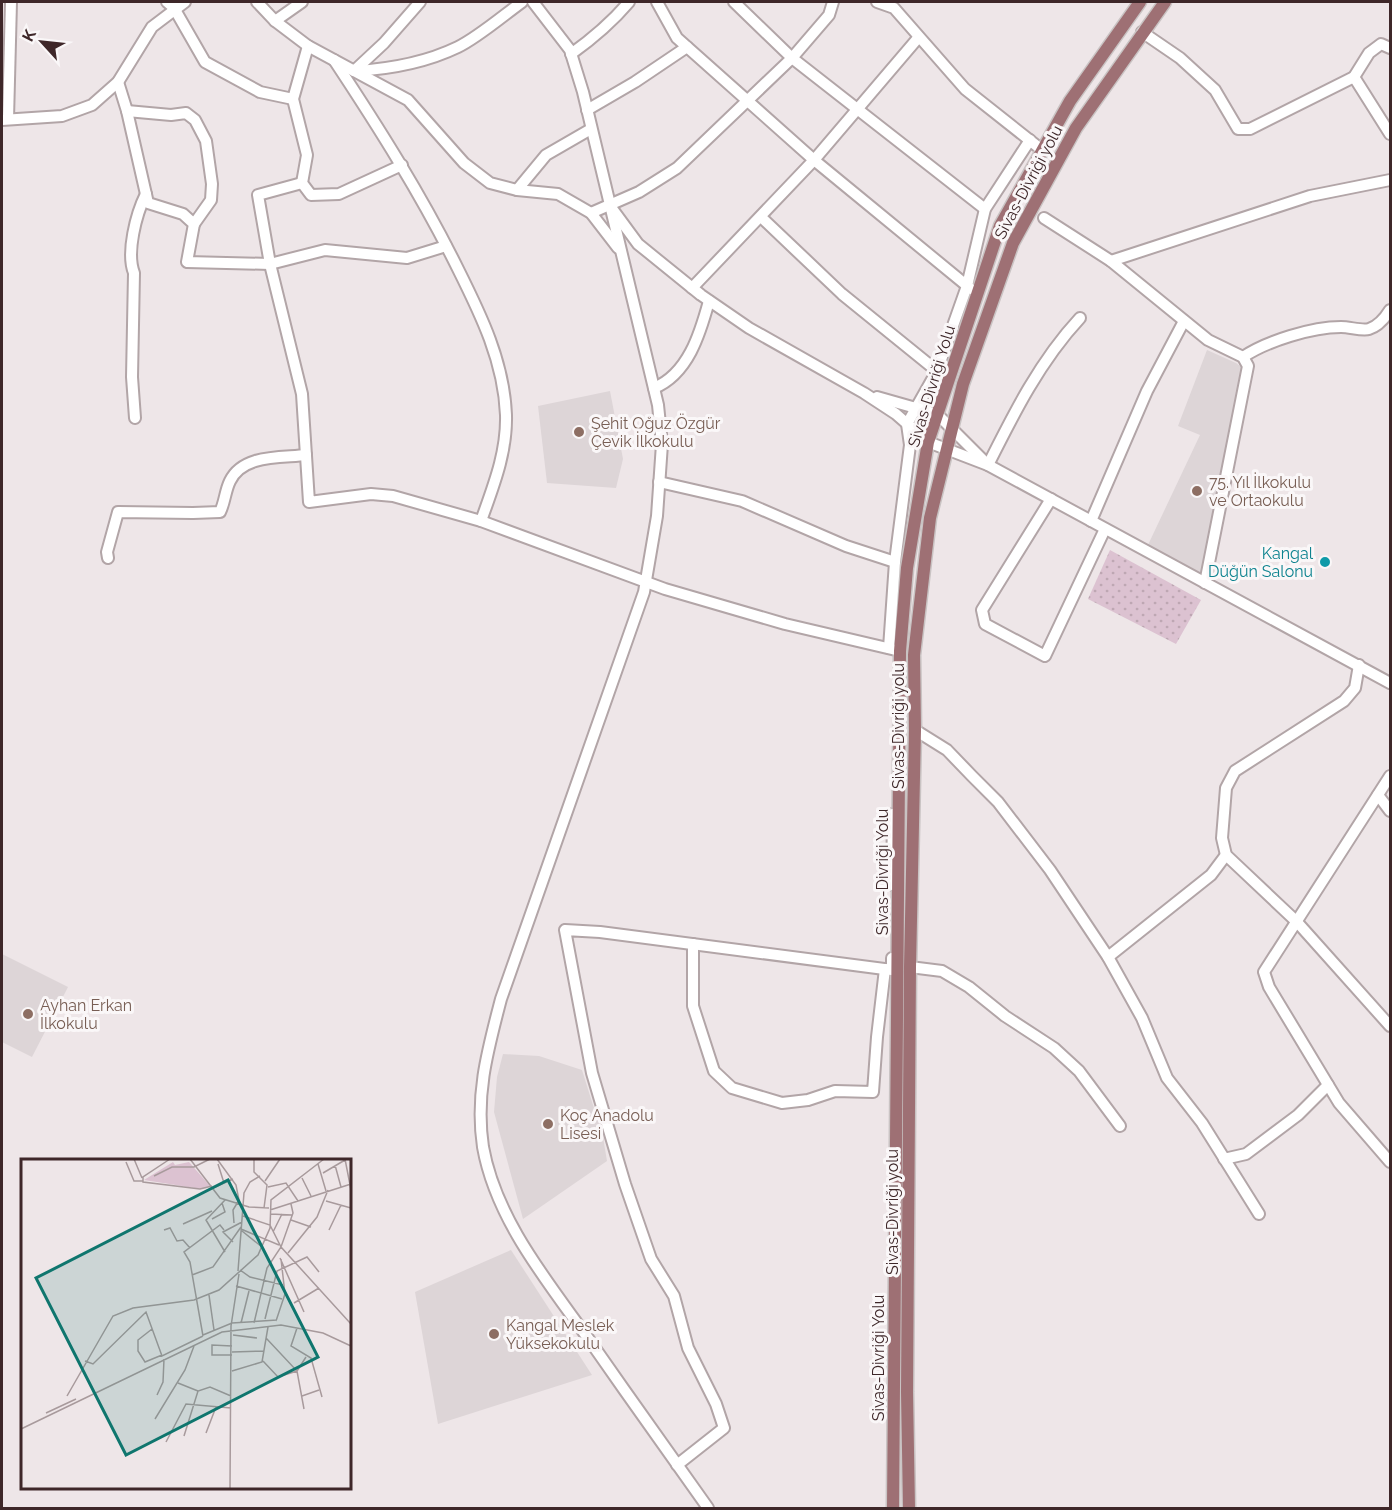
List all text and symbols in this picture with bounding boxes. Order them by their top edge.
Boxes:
north arrow [12,12,72,72]
text: K [18,26,40,45]
street label: Sivas-Divriği yolu [990,122,1066,242]
street label: Sivas-Divriği Yolu [904,323,959,449]
place label: Şehit Oğuz Özgür Çevik İlkokulu [591,413,721,451]
marker: Şehit Oğuz Özgür Çevik İlkokulu [572,425,586,439]
place label: 75. Yıl İlkokulu ve Ortaokulu [1209,472,1311,510]
marker: 75. Yıl İlkokulu ve Ortaokulu [1190,484,1204,498]
place label: Kangal Düğün Salonu [1208,544,1314,581]
marker: Kangal Düğün Salonu [1318,555,1332,569]
street label: Sivas-Divriği yolu [889,663,908,789]
street label: Sivas-Divriği Yolu [873,809,892,935]
place label: Ayhan Erkan İlkokulu [40,996,132,1033]
marker: Ayhan Erkan İlkokulu [21,1007,35,1021]
place label: Koç Anadolu Lisesi [560,1106,654,1143]
marker: Koç Anadolu Lisesi [541,1117,555,1131]
street label: Sivas-Divriği yolu [883,1149,902,1275]
inset map [21,1159,351,1489]
street label: Sivas-Divriği Yolu [869,1295,888,1421]
place label: Kangal Meslek Yüksekokulu [506,1316,615,1353]
marker: Kangal Meslek Yüksekokulu [487,1327,501,1341]

